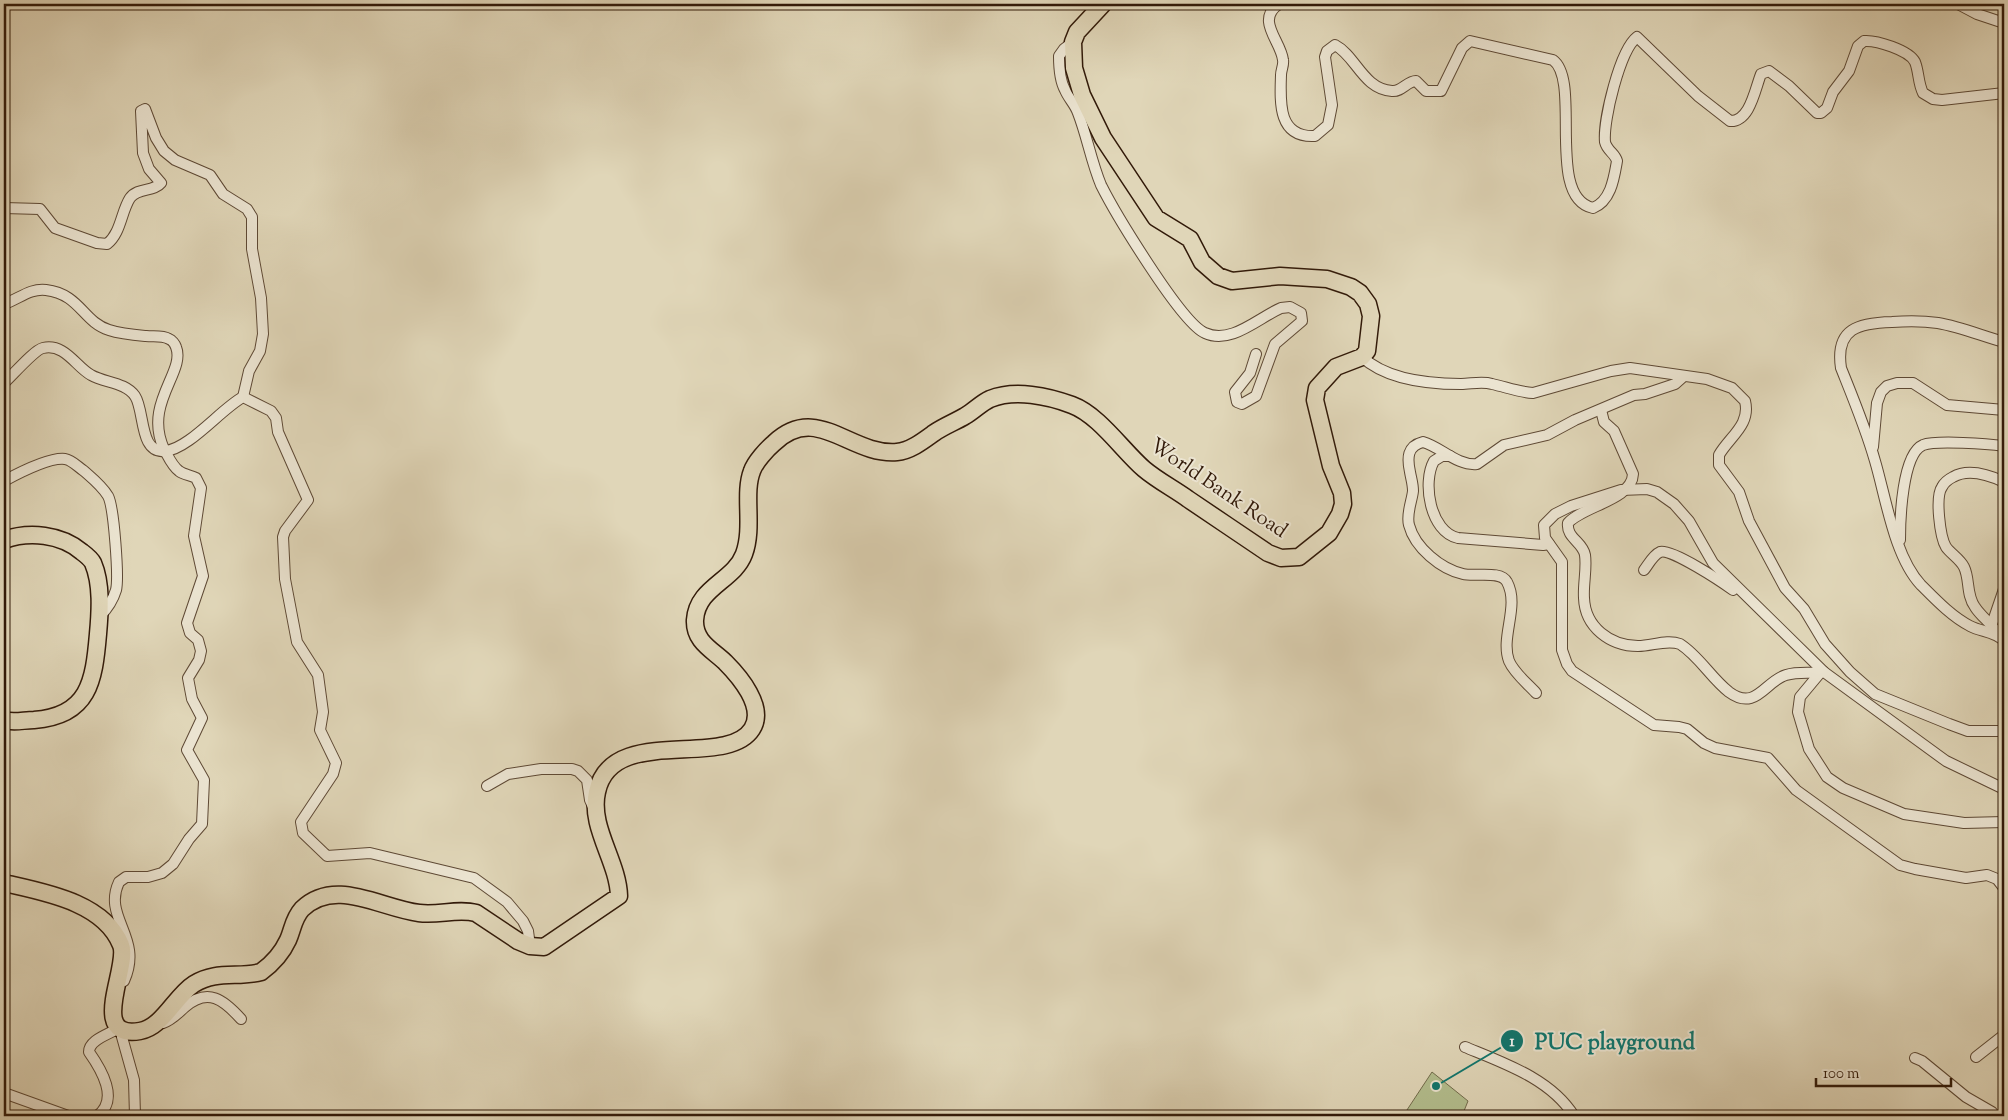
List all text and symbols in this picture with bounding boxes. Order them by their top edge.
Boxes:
street label: World Bank Road [1143,432,1293,547]
callout: PUC playground [1500,1022,1705,1059]
text: PUC playground [1535,1028,1696,1060]
text: 1 [1509,1032,1515,1053]
scale bar [1816,1055,1950,1087]
text: 100 m [1823,1064,1860,1085]

